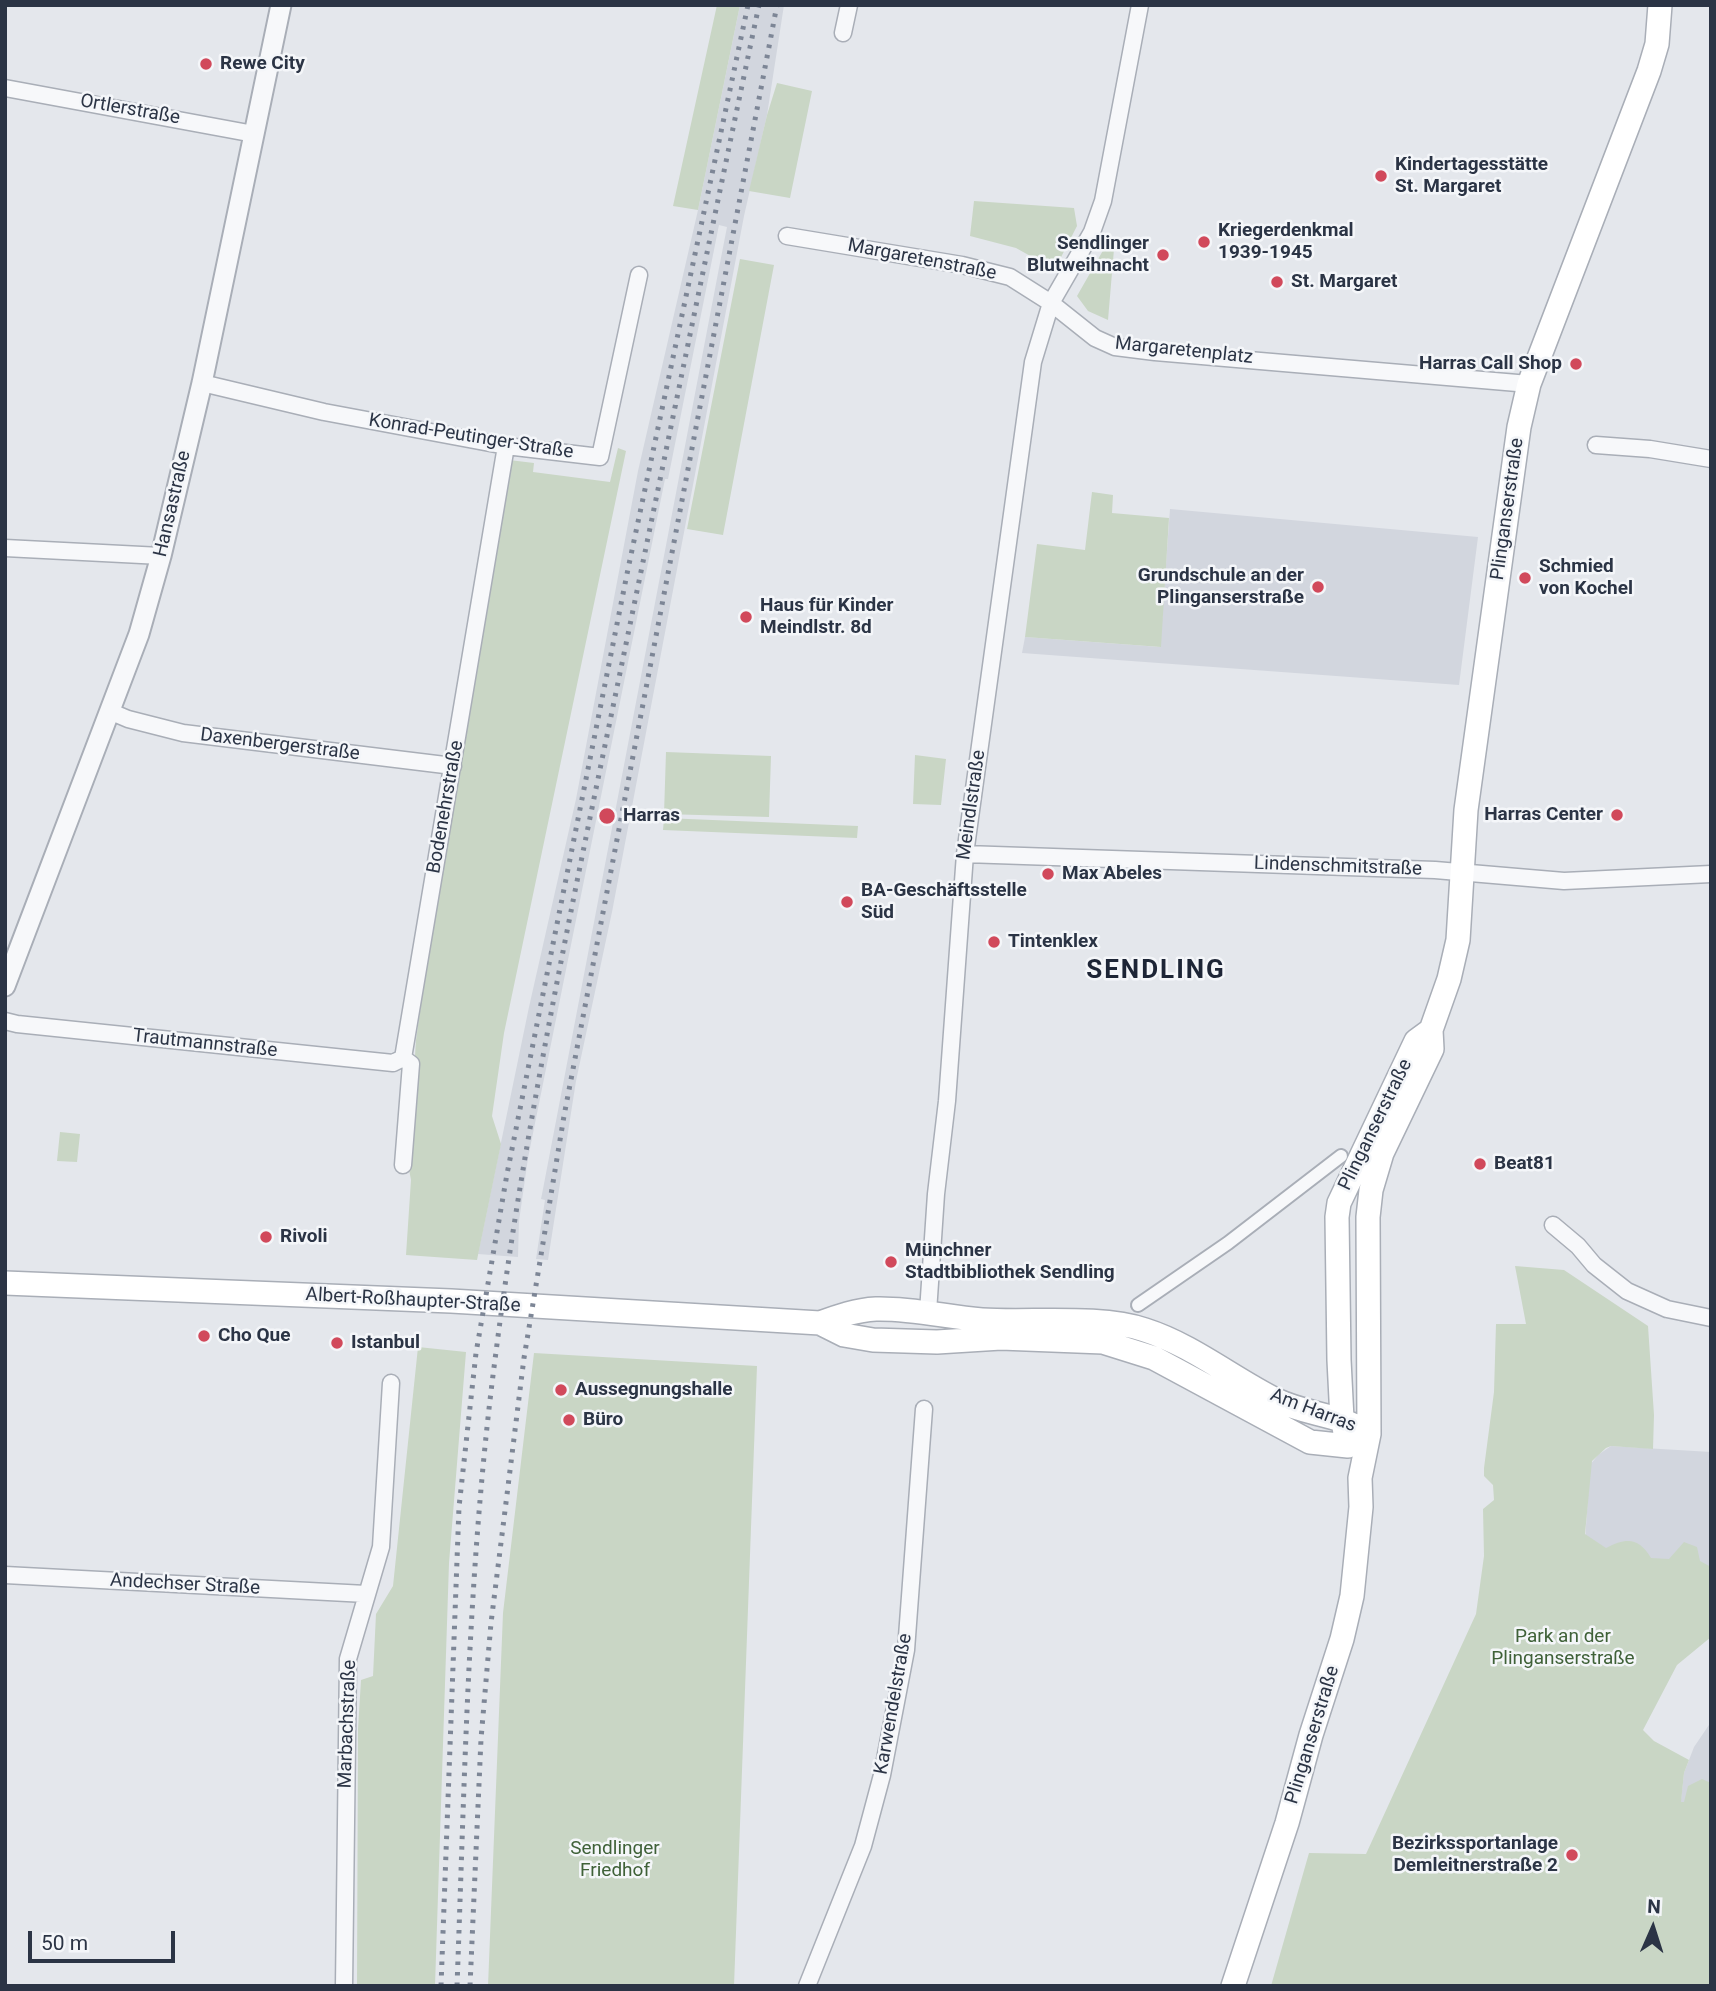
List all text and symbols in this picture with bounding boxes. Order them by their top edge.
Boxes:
place label: Rewe City [220,53,305,75]
marker: Rewe City [198,56,214,72]
street label: Ortlerstraße [78,90,182,130]
place label: Kindertagesstätte St. Margaret [1395,154,1548,198]
marker: Kindertagesstätte St. Margaret [1373,168,1389,184]
place label: Kriegerdenkmal 1939-1945 [1218,220,1354,264]
place label: Sendlinger Blutweihnacht [1027,233,1149,277]
street label: Margaretenstraße [846,234,998,286]
marker: Kriegerdenkmal 1939-1945 [1196,234,1212,250]
marker: Sendlinger Blutweihnacht [1155,247,1171,263]
place label: St. Margaret [1291,271,1397,293]
marker: St. Margaret [1269,274,1285,290]
street label: Margaretenplatz [1114,332,1254,370]
place label: Harras Call Shop [1419,353,1562,375]
marker: Harras Call Shop [1568,356,1584,372]
street label: Konrad-Peutinger-Straße [367,410,575,464]
street label: Plinganserstraße [1487,436,1529,582]
street label: Hansastraße [150,449,196,559]
place label: Schmied von Kochel [1539,556,1633,600]
place label: Grundschule an der Plinganserstraße [1138,565,1304,609]
marker: Schmied von Kochel [1517,570,1533,586]
marker: Grundschule an der Plinganserstraße [1310,579,1326,595]
place label: Haus für Kinder Meindlstr. 8d [760,595,894,639]
marker: Haus für Kinder Meindlstr. 8d [738,609,754,625]
street label: Daxenbergerstraße [199,724,361,766]
street label: Bodenehrstraße [423,739,469,875]
street label: Meindlstraße [953,748,991,862]
place label: Harras Center [1484,804,1603,826]
place label: Harras [623,805,680,827]
marker: Harras [597,806,617,826]
marker: Harras Center [1609,807,1625,823]
street label: Lindenschmitstraße [1254,853,1422,881]
place label: Max Abeles [1062,863,1162,885]
marker: Max Abeles [1040,866,1056,882]
place label: BA-Geschäftsstelle Süd [861,880,1027,924]
marker: BA-Geschäftsstelle Süd [839,894,855,910]
place label: Tintenklex [1008,931,1098,953]
marker: Tintenklex [986,934,1002,950]
district label: SENDLING [1087,955,1225,987]
street label: Trautmannstraße [131,1025,279,1063]
street label: Plinganserstraße [1334,1056,1418,1194]
place label: Beat81 [1494,1153,1555,1175]
marker: Beat81 [1472,1156,1488,1172]
place label: Rivoli [280,1226,327,1248]
marker: Rivoli [258,1229,274,1245]
place label: Münchner Stadtbibliothek Sendling [905,1240,1115,1284]
marker: Münchner Stadtbibliothek Sendling [883,1254,899,1270]
street label: Albert-Roßhaupter-Straße [305,1284,521,1318]
place label: Cho Que [218,1325,291,1347]
marker: Cho Que [196,1328,212,1344]
place label: Istanbul [351,1332,420,1354]
marker: Istanbul [329,1335,345,1351]
place label: Aussegnungshalle [575,1379,733,1401]
marker: Aussegnungshalle [553,1382,569,1398]
street label: Am Harras [1267,1384,1359,1438]
place label: Büro [583,1409,623,1431]
marker: Büro [561,1412,577,1428]
street label: Andechser Straße [109,1570,261,1600]
park label: Park an der Plinganserstraße [1491,1626,1635,1670]
street label: Karwendelstraße [870,1632,918,1776]
street label: Marbachstraße [334,1659,362,1789]
street label: Plinganserstraße [1281,1663,1345,1807]
place label: Bezirkssportanlage Demleitnerstraße 2 [1392,1833,1558,1877]
park label: Sendlinger Friedhof [570,1838,660,1882]
marker: Bezirkssportanlage Demleitnerstraße 2 [1564,1847,1580,1863]
north arrow [1618,1893,1688,1963]
text: N [1647,1895,1661,1918]
scale bar [32,1918,178,1962]
text: 50 m [41,1931,88,1955]

